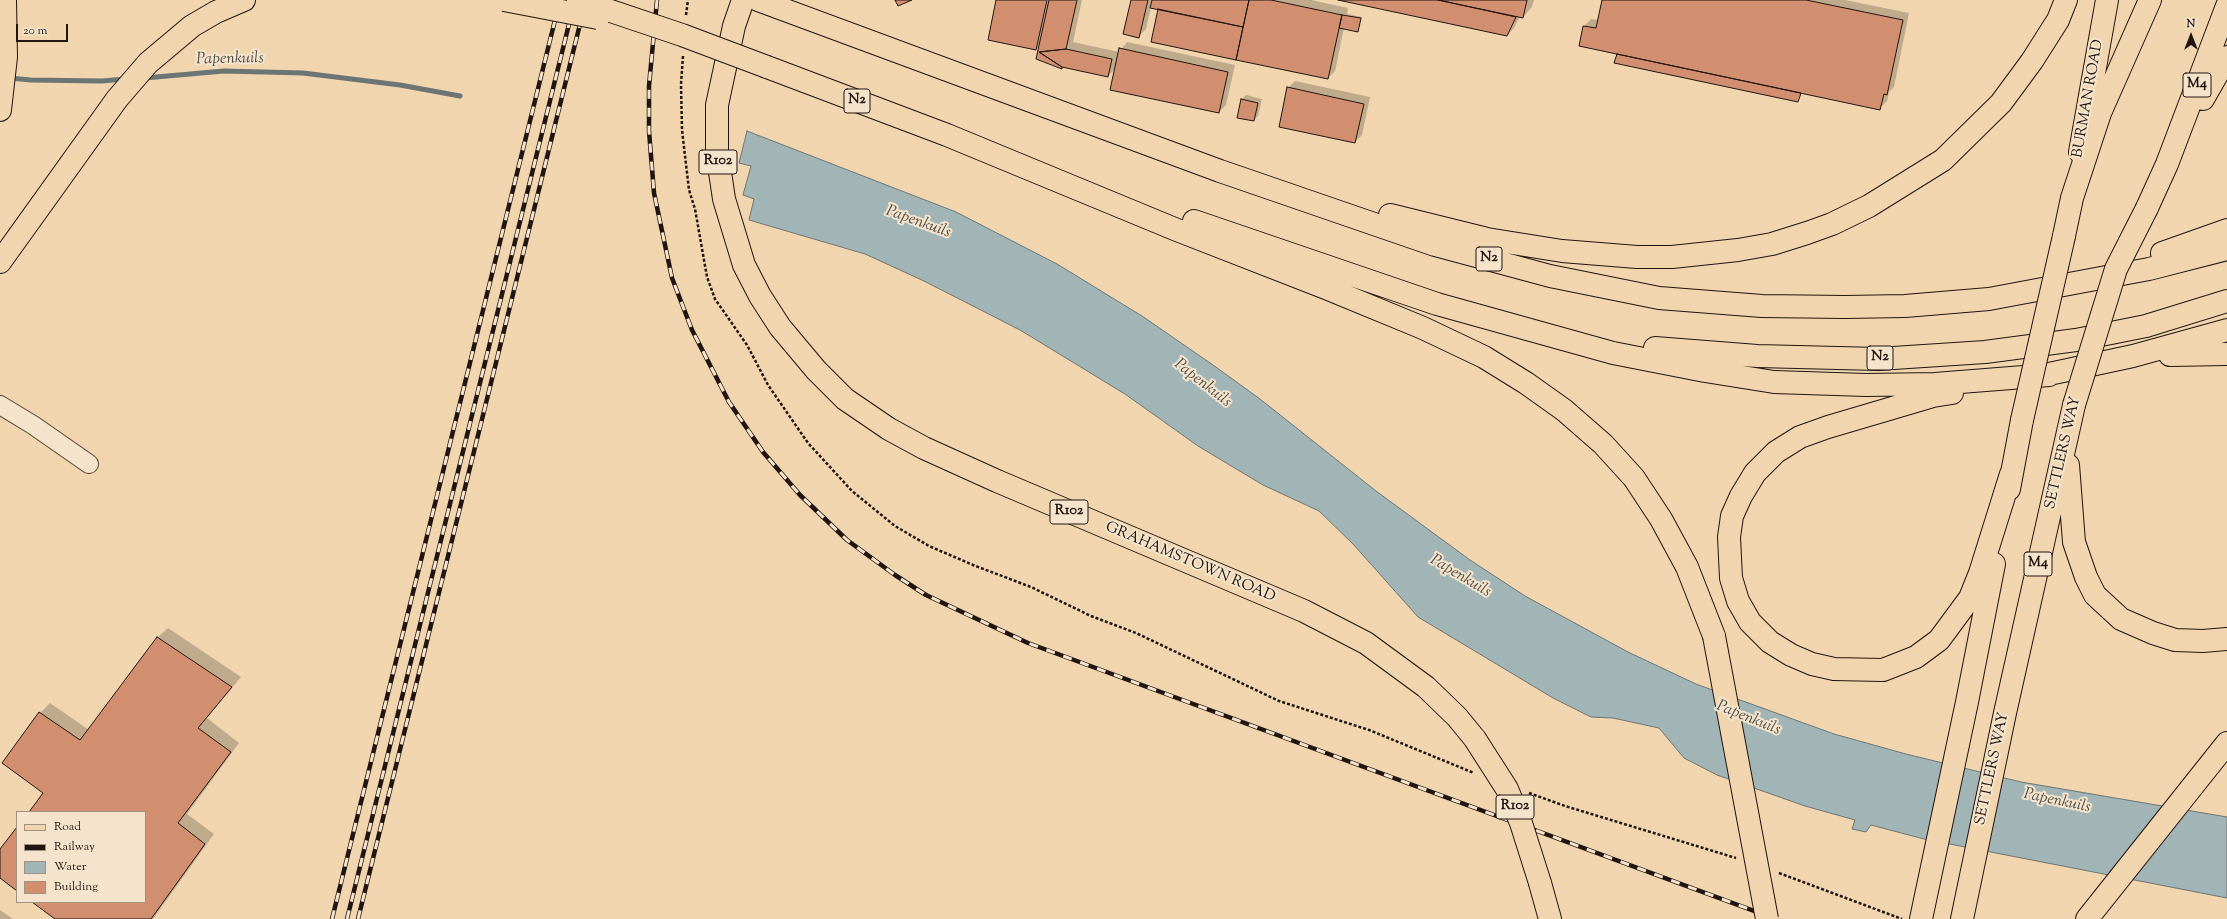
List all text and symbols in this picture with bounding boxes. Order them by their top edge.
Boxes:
scale bar [18,16,70,42]
north arrow [2171,16,2211,56]
text: N [2187,16,2195,32]
text: 20 m [23,22,47,40]
street label: BURMAN ROAD [2070,38,2108,160]
water label: Papenkuils [196,50,264,70]
road number: M4 [2183,73,2211,97]
road number: N2 [844,89,870,113]
road number: R102 [699,150,737,174]
water label: Papenkuils [883,202,953,244]
road number: N2 [1476,247,1502,271]
road number: N2 [1867,346,1893,370]
water label: Papenkuils [1169,356,1235,412]
street label: SETTLERS WAY [2042,395,2086,511]
road number: R102 [1050,500,1088,524]
street label: GRAHAMSTOWN ROAD [1102,519,1278,607]
water label: Papenkuils [1426,551,1494,603]
road number: M4 [2024,552,2052,576]
water label: Papenkuils [1713,697,1783,741]
street label: SETTLERS WAY [1972,711,2014,827]
water label: Papenkuils [2022,786,2092,818]
road number: R102 [1496,795,1534,819]
legend [16,811,146,903]
text: Road [54,818,81,836]
text: Railway [54,838,95,856]
text: Water [54,858,86,876]
text: Building [54,878,98,896]

